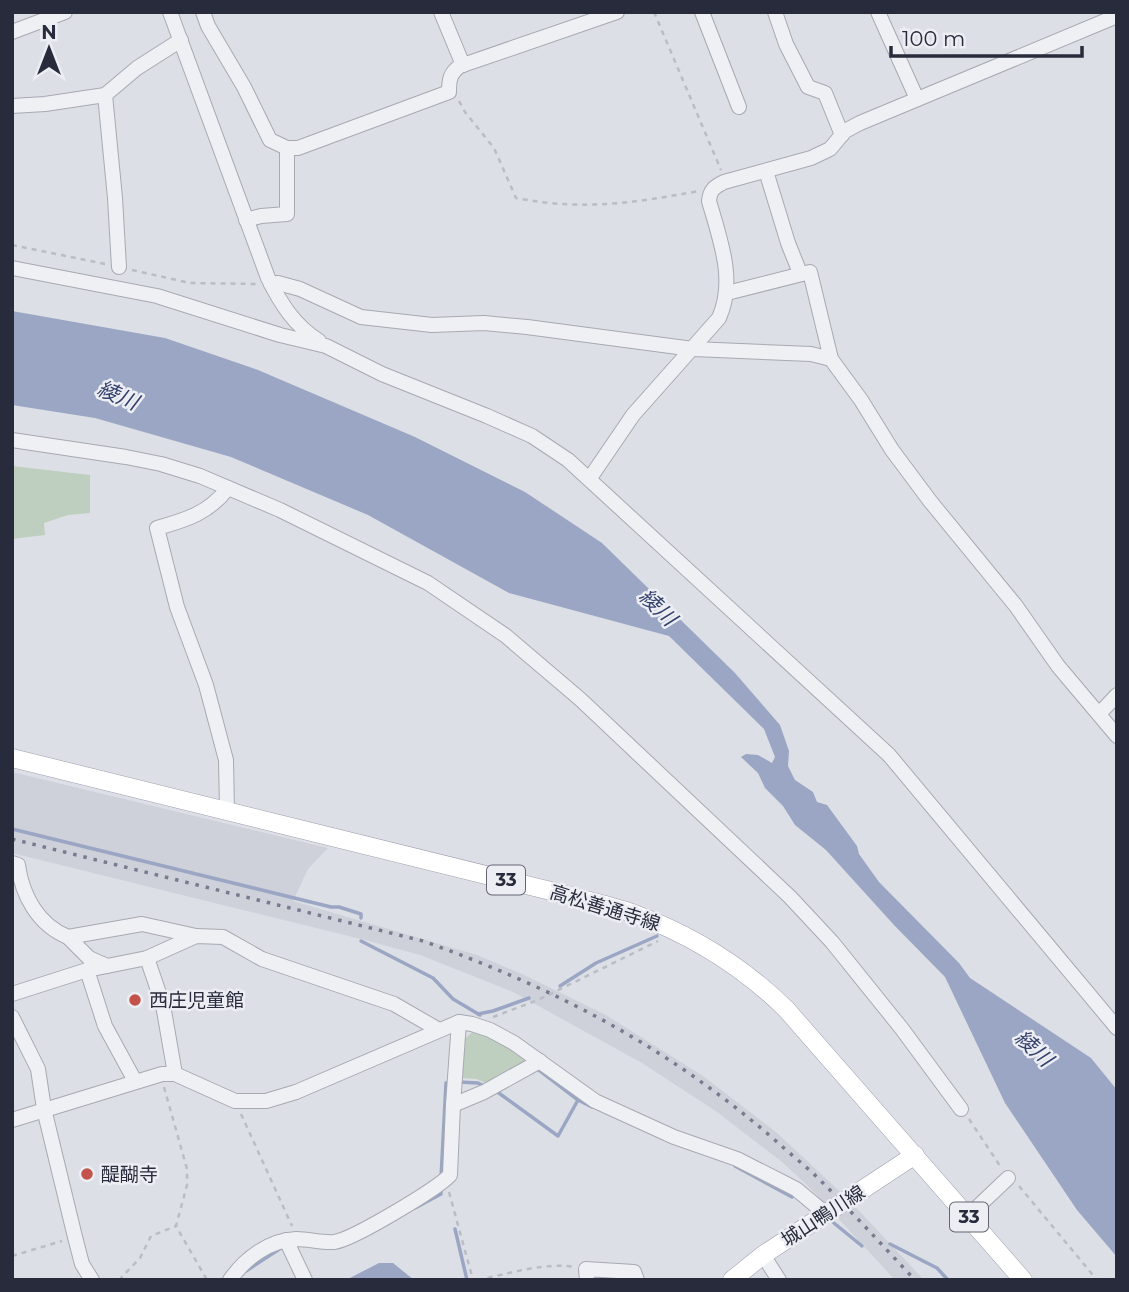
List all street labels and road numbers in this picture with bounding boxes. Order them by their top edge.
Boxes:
road number: 33 [487,866,525,894]
street label: 高松善通寺線 [547,880,663,936]
street label: 城山鴨川線 [777,1180,869,1252]
road number: 33 [950,1202,988,1232]

